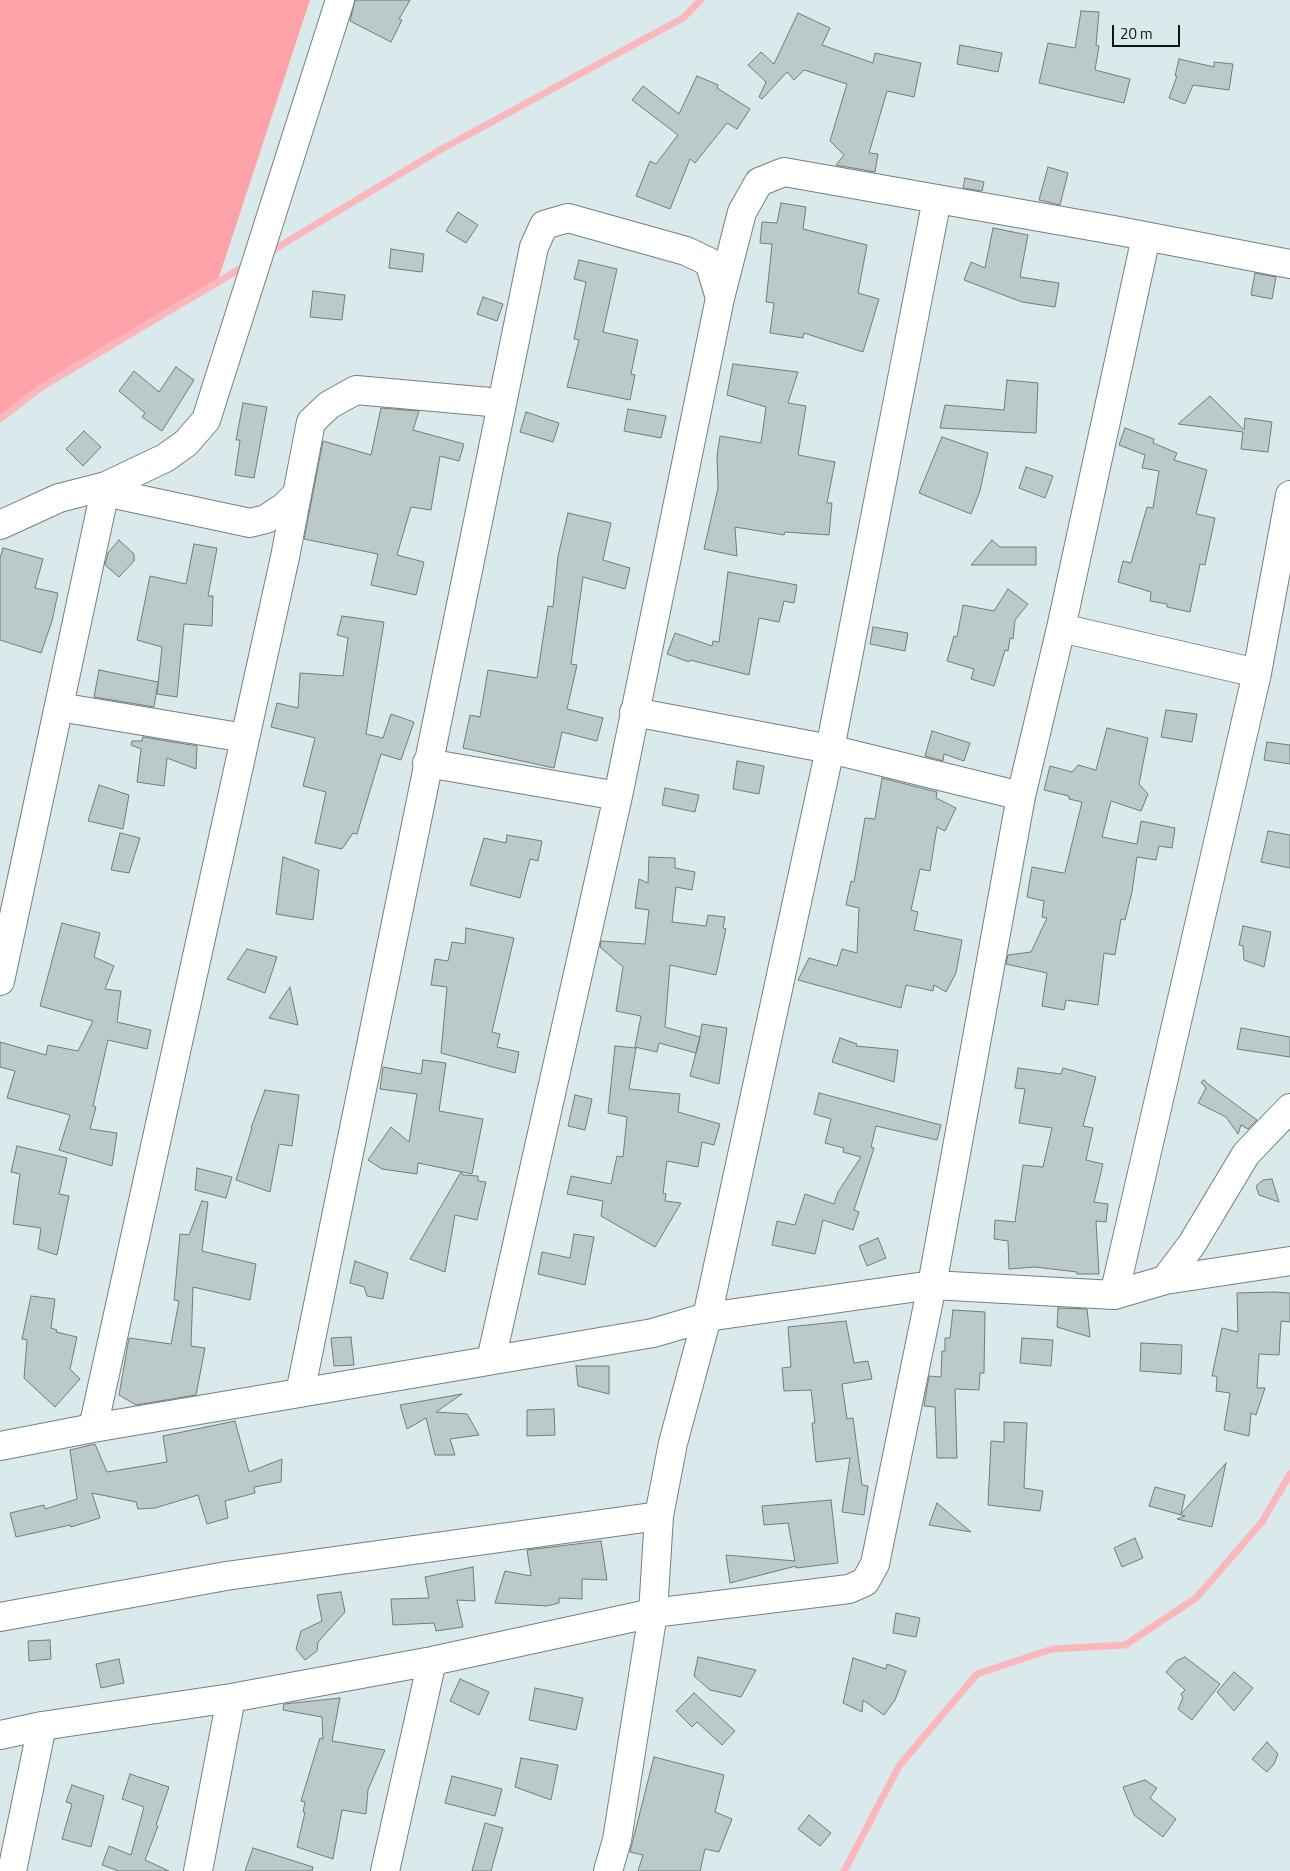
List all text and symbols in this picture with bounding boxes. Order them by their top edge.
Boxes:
scale bar [1115,15,1182,47]
text: 20 m [1120,22,1153,45]

